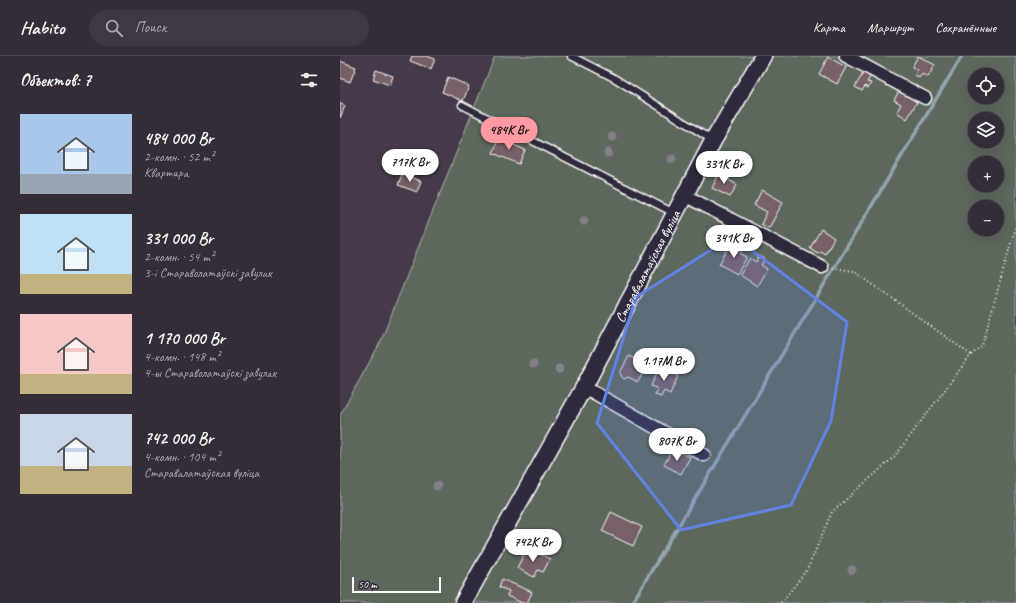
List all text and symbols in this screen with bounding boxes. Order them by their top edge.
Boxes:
search box [89,10,369,46]
text: Habito [20,16,65,40]
icon: search [103,17,125,39]
text: Поиск [135,18,166,37]
text: Карта [813,19,845,36]
text: Маршрут [867,19,913,36]
text: Сохранённые [935,19,996,36]
map controls [968,68,1004,236]
button: locate [968,68,1004,104]
icon: filters [298,69,320,91]
text: Объектов: 7 [20,70,91,91]
button: layers [968,112,1004,148]
pin: 484K Br [472,117,546,151]
text: 484K Br [490,122,528,138]
text: 484 000 Br [144,128,213,149]
icon: home [52,130,100,178]
text: 2-комн. · 52 m² [144,149,214,165]
pin: 717K Br [373,149,447,183]
pin: 331K Br [687,151,761,185]
text: 717K Br [391,154,429,170]
text: 331K Br [705,156,743,172]
button: + [968,156,1004,192]
text: Квартира [144,165,188,181]
button: − [968,200,1004,236]
street label: Старавалатаўская вуліца [611,207,685,325]
pin: 341K Br [697,225,771,259]
text: 331 000 Br [144,228,213,249]
icon: home [52,230,100,278]
text: 341K Br [715,230,753,246]
text: 2-комн. · 54 m² [144,249,214,265]
text: 3-і Стараволатаўскі завулак [144,265,272,281]
text: 1 170 000 Br [144,328,225,349]
icon: home [52,330,100,378]
pin: 1.17M Br [623,348,705,382]
text: 4-комн. · 148 m² [144,349,220,365]
text: 1.17M Br [642,353,686,369]
text: 4-ы Стараволатаўскі завулак [144,365,276,381]
text: 742 000 Br [144,428,213,449]
pin: 807K Br [640,428,714,462]
icon: home [52,430,100,478]
text: 807K Br [658,433,696,449]
text: 4-комн. · 104 m² [144,449,220,465]
text: Старавалатаўская вуліца [144,465,259,481]
pin: 742K Br [496,529,570,563]
text: 742K Br [514,534,552,550]
scale bar [352,575,441,594]
text: 50 m [358,577,377,591]

